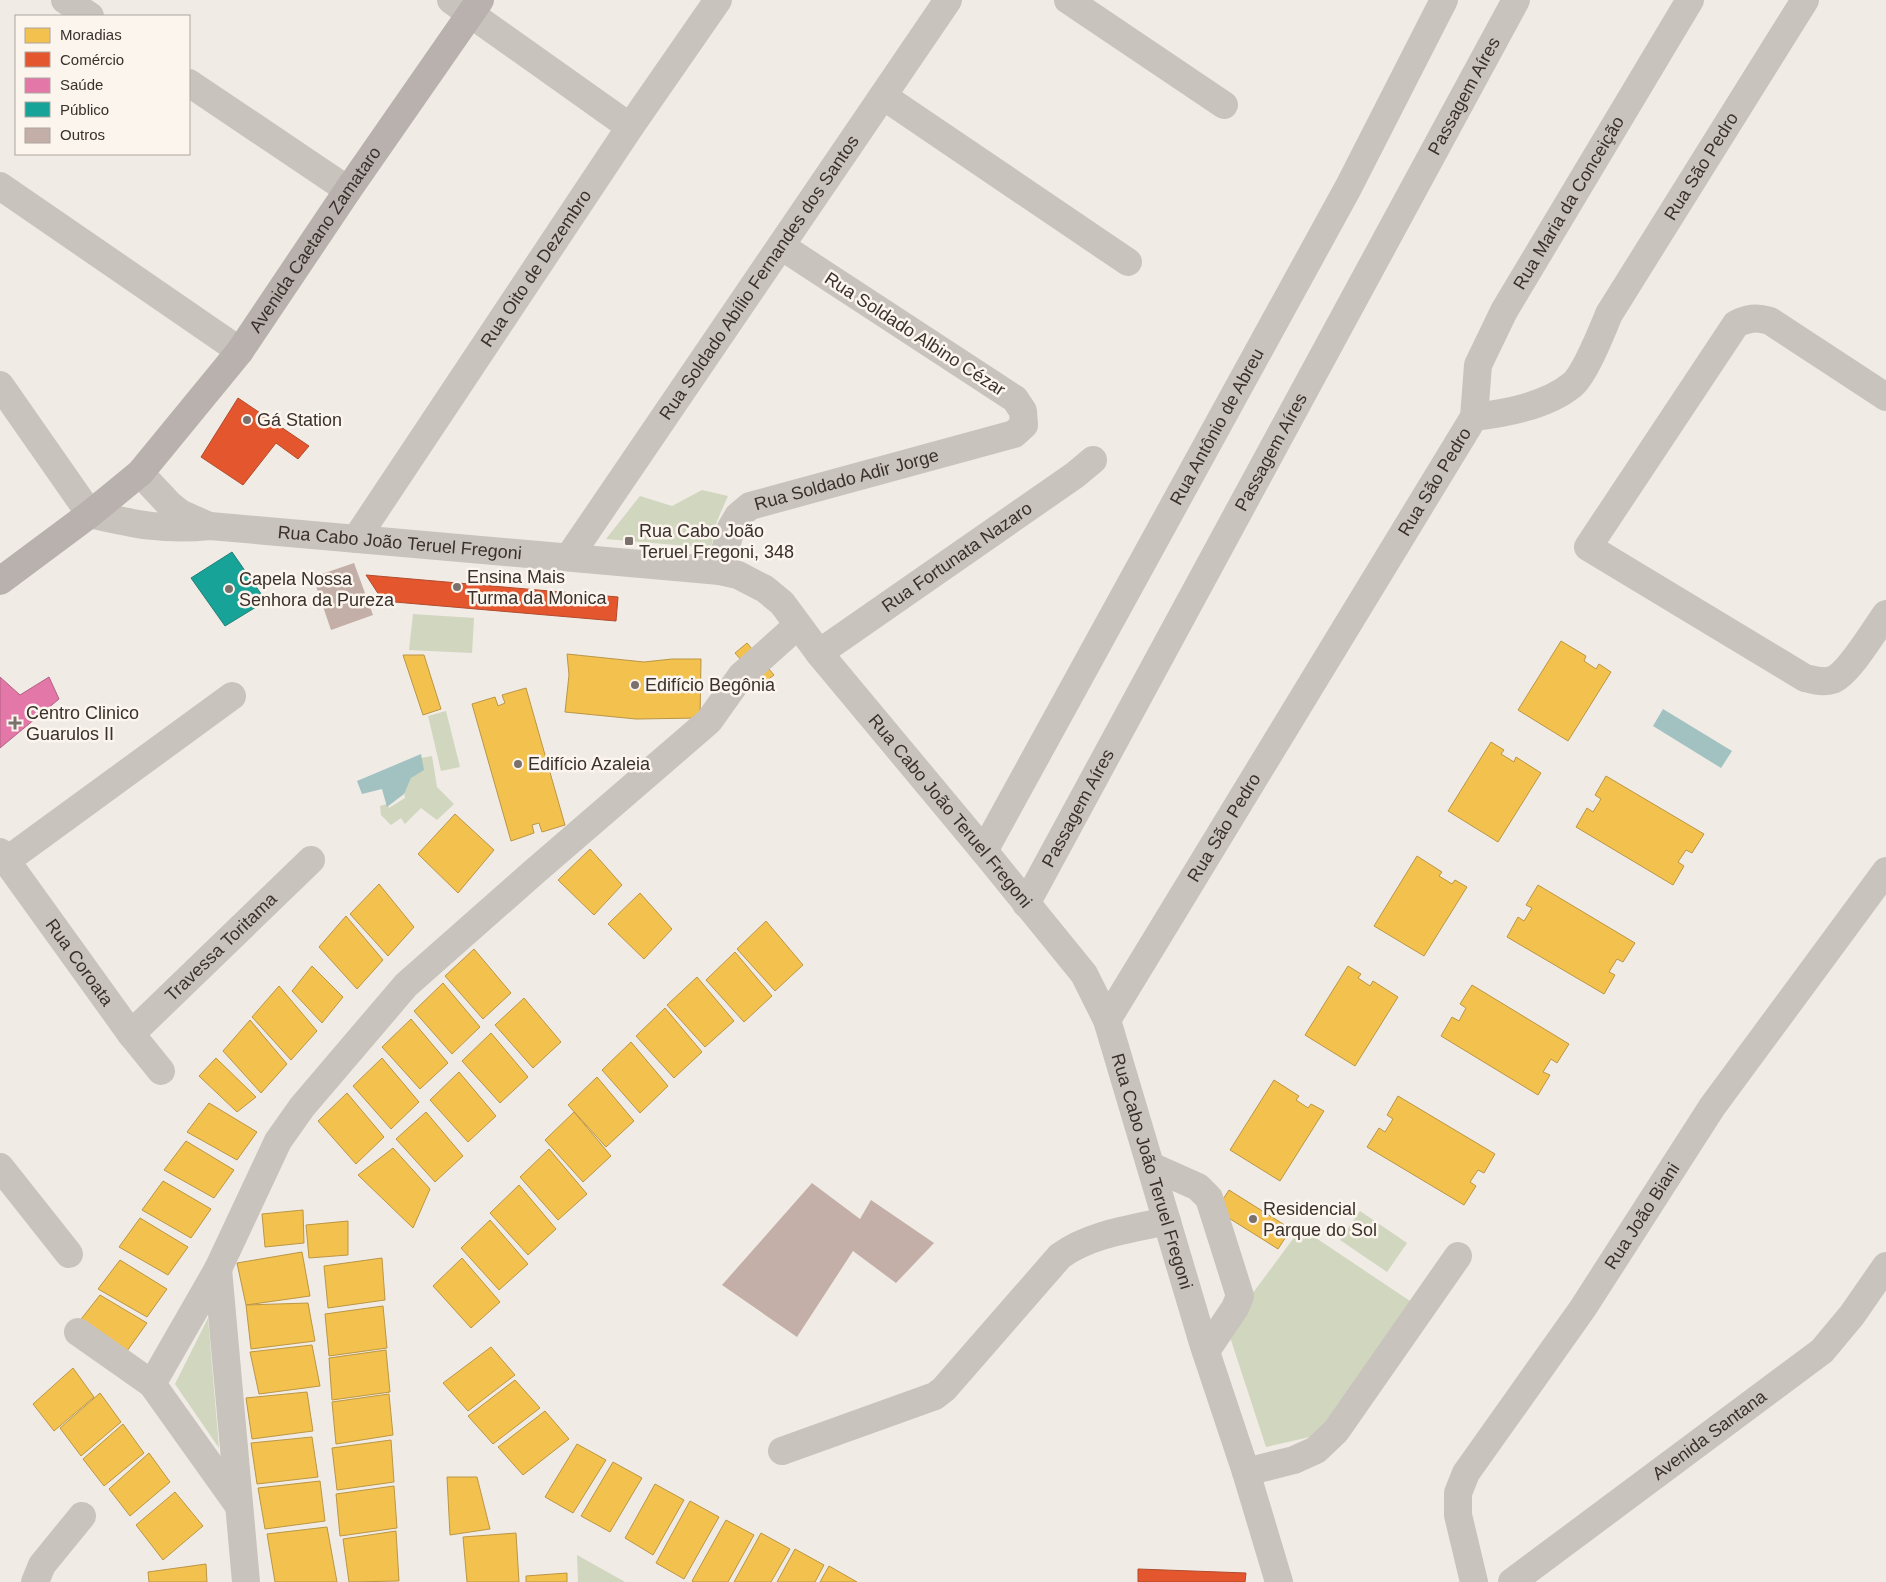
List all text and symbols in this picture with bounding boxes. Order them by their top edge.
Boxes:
legend [15,15,190,155]
text: Moradias [60,26,122,43]
street label: Passagem Aíres [1424,34,1504,158]
text: Comércio [60,51,124,68]
text: Saúde [60,76,103,93]
text: Público [60,101,109,118]
street label: Rua São Pedro [1660,109,1742,224]
street label: Rua Maria da Conceição [1509,113,1628,293]
text: Outros [60,126,105,143]
street label: Rua Soldado Abílio Fernandes dos Santos [655,132,863,424]
street label: Avenida Caetano Zamataro [245,143,385,336]
street label: Rua Oito de Dezembro [477,186,595,351]
street label: Rua Soldado Albino Cézar [821,268,1009,400]
street label: Rua Antônio de Abreu [1166,345,1268,508]
street label: Passagem Aíres [1231,390,1311,515]
place label: Gá Station [257,410,342,430]
marker: Gá Station [241,414,253,426]
street label: Rua São Pedro [1394,424,1475,540]
street label: Rua Soldado Adir Jorge [752,445,941,514]
street label: Rua Fortunata Nazaro [878,498,1036,616]
place label: Rua Cabo João Teruel Fregoni, 348 [639,521,794,562]
street label: Rua Cabo João Teruel Fregoni [277,522,523,563]
marker: Rua Cabo João Teruel Fregoni, 348 [623,535,635,547]
place label: Ensina Mais Turma da Monica [467,567,607,608]
place label: Capela Nossa Senhora da Pureza [239,569,395,610]
marker: Ensina Mais Turma da Monica [451,581,463,593]
marker: Capela Nossa Senhora da Pureza [223,583,235,595]
place label: Edifício Begônia [645,675,776,695]
marker: Edifício Begônia [629,679,641,691]
place label: Centro Clinico Guarulos II [26,703,139,744]
street label: Rua Cabo João Teruel Fregoni [864,710,1036,912]
marker: Centro Clinico Guarulos II [8,716,22,730]
street label: Passagem Aíres [1038,746,1118,871]
place label: Edifício Azaleia [528,754,651,774]
marker: Edifício Azaleia [512,758,524,770]
street label: Rua São Pedro [1183,770,1265,886]
street label: Travessa Toritama [161,888,281,1005]
street label: Rua Coroata [42,915,118,1010]
street label: Rua Cabo João Teruel Fregoni [1107,1051,1196,1291]
street label: Rua João Biani [1601,1159,1683,1273]
place label: Residencial Parque do Sol [1263,1199,1377,1240]
marker: Residencial Parque do Sol [1247,1213,1259,1225]
street label: Avenida Santana [1648,1386,1771,1484]

